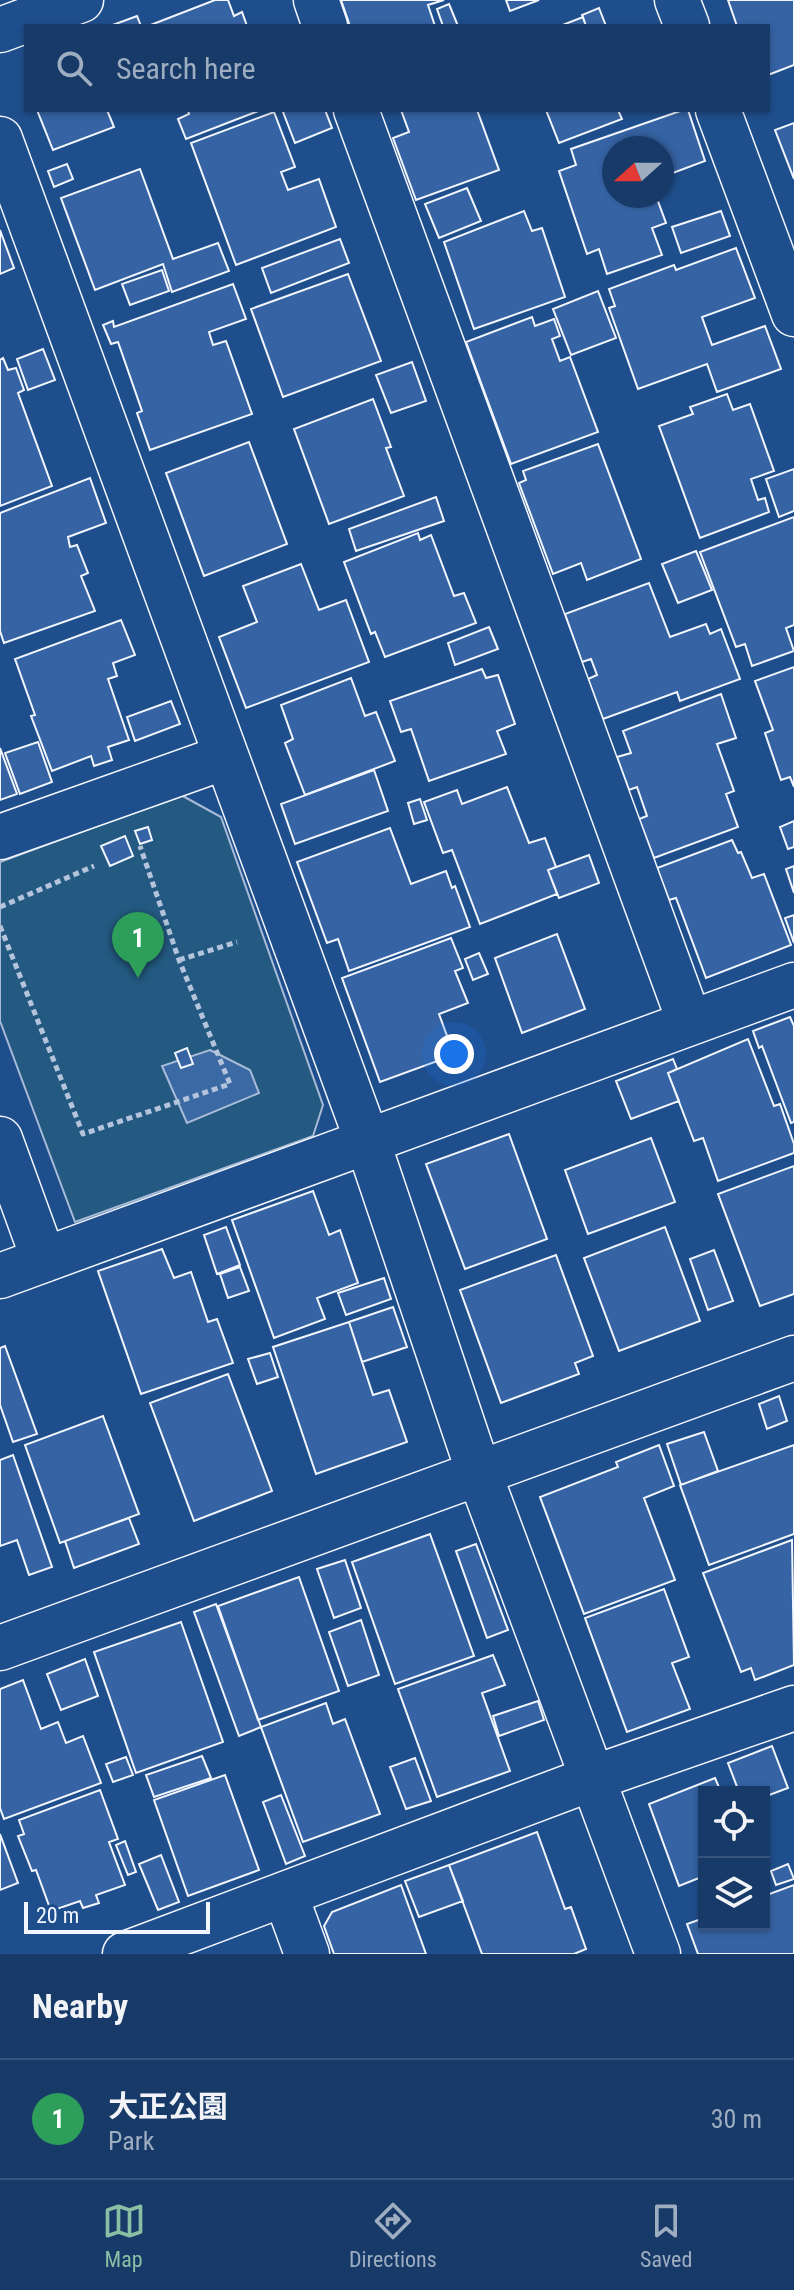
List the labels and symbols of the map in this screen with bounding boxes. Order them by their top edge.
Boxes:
north arrow [602,136,674,208]
pin: 1 [112,912,164,978]
your location [434,1034,474,1074]
scale bar [24,1898,210,1934]

